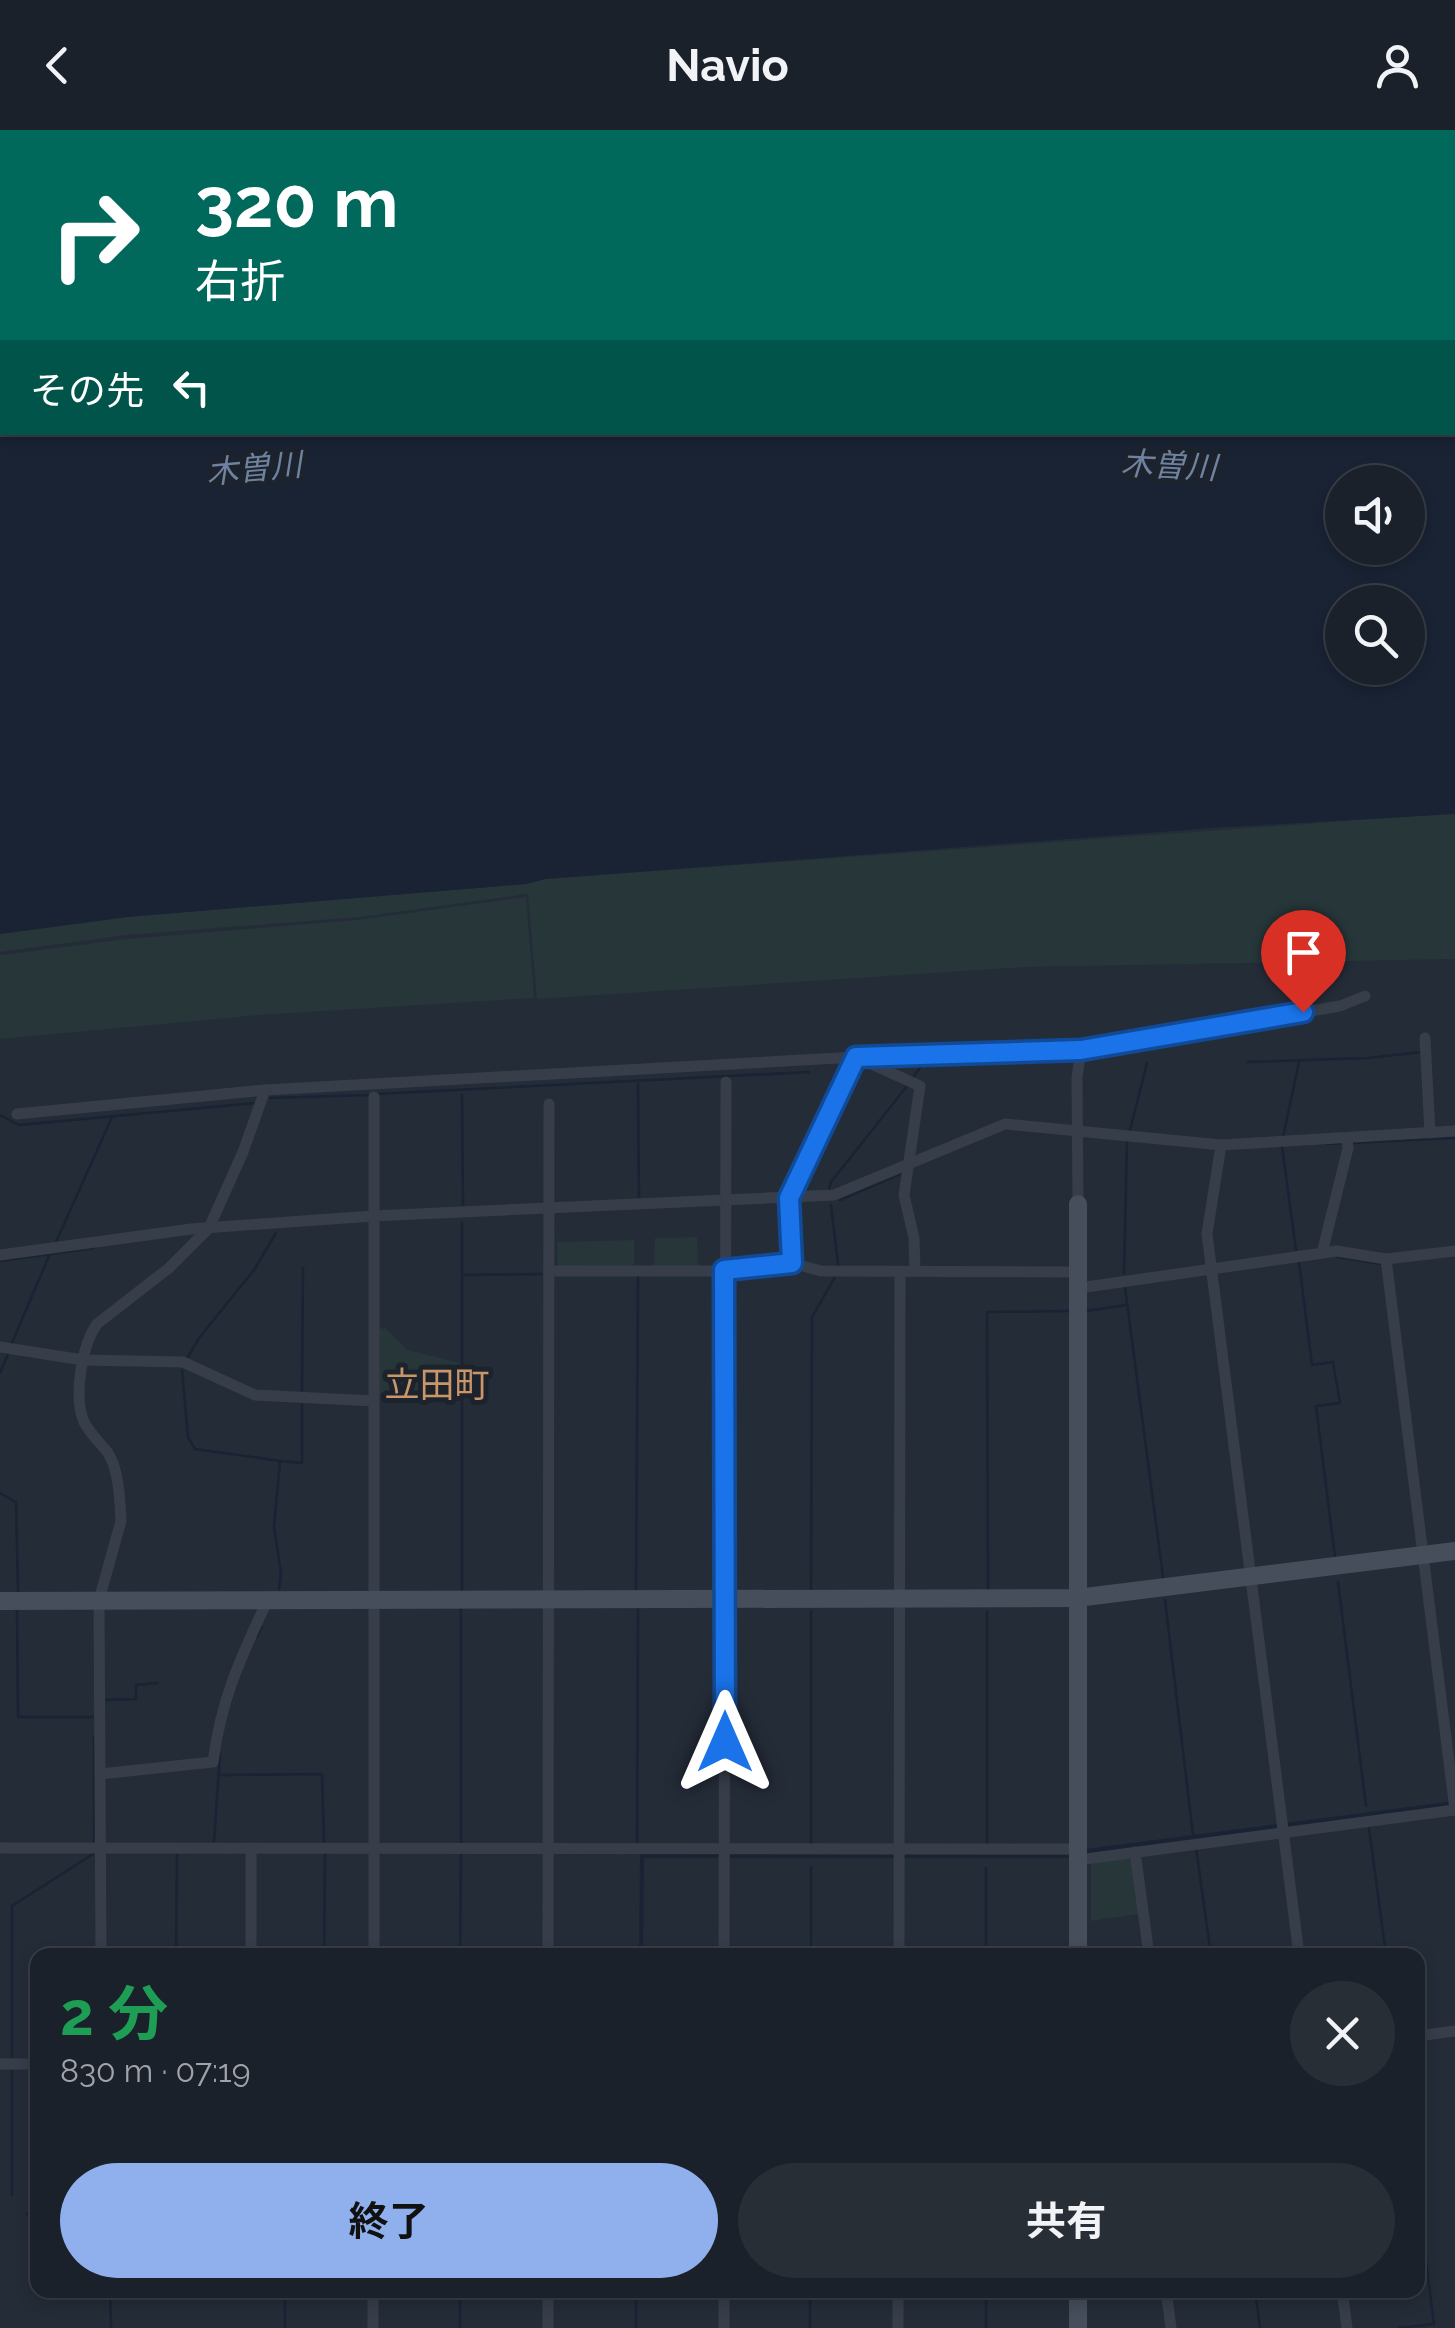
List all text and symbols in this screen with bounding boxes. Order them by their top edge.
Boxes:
icon: back [30,38,85,93]
icon: person [1370,38,1425,93]
text: Navio [666,39,789,92]
text: 320 m [195,161,399,243]
icon: right [30,170,160,300]
text: 右折 [195,255,285,308]
icon: left [164,360,219,415]
text: その先 [30,368,144,413]
water label: 木曽川 [1120,444,1221,486]
water label: 木曽川 [205,445,306,491]
map controls [1325,465,1425,685]
button: sound [1325,465,1425,565]
button: search [1325,585,1425,685]
pin [1261,910,1346,1013]
icon: arrive [1276,925,1331,980]
district label: 立田町 [384,1364,490,1405]
position arrow [673,1690,777,1794]
text: 2 分 [60,1979,168,2049]
button: close [1290,1981,1395,2086]
text: 830 m · 07:19 [60,2052,251,2089]
button: 終了 [60,2163,718,2278]
button: 共有 [738,2163,1395,2278]

